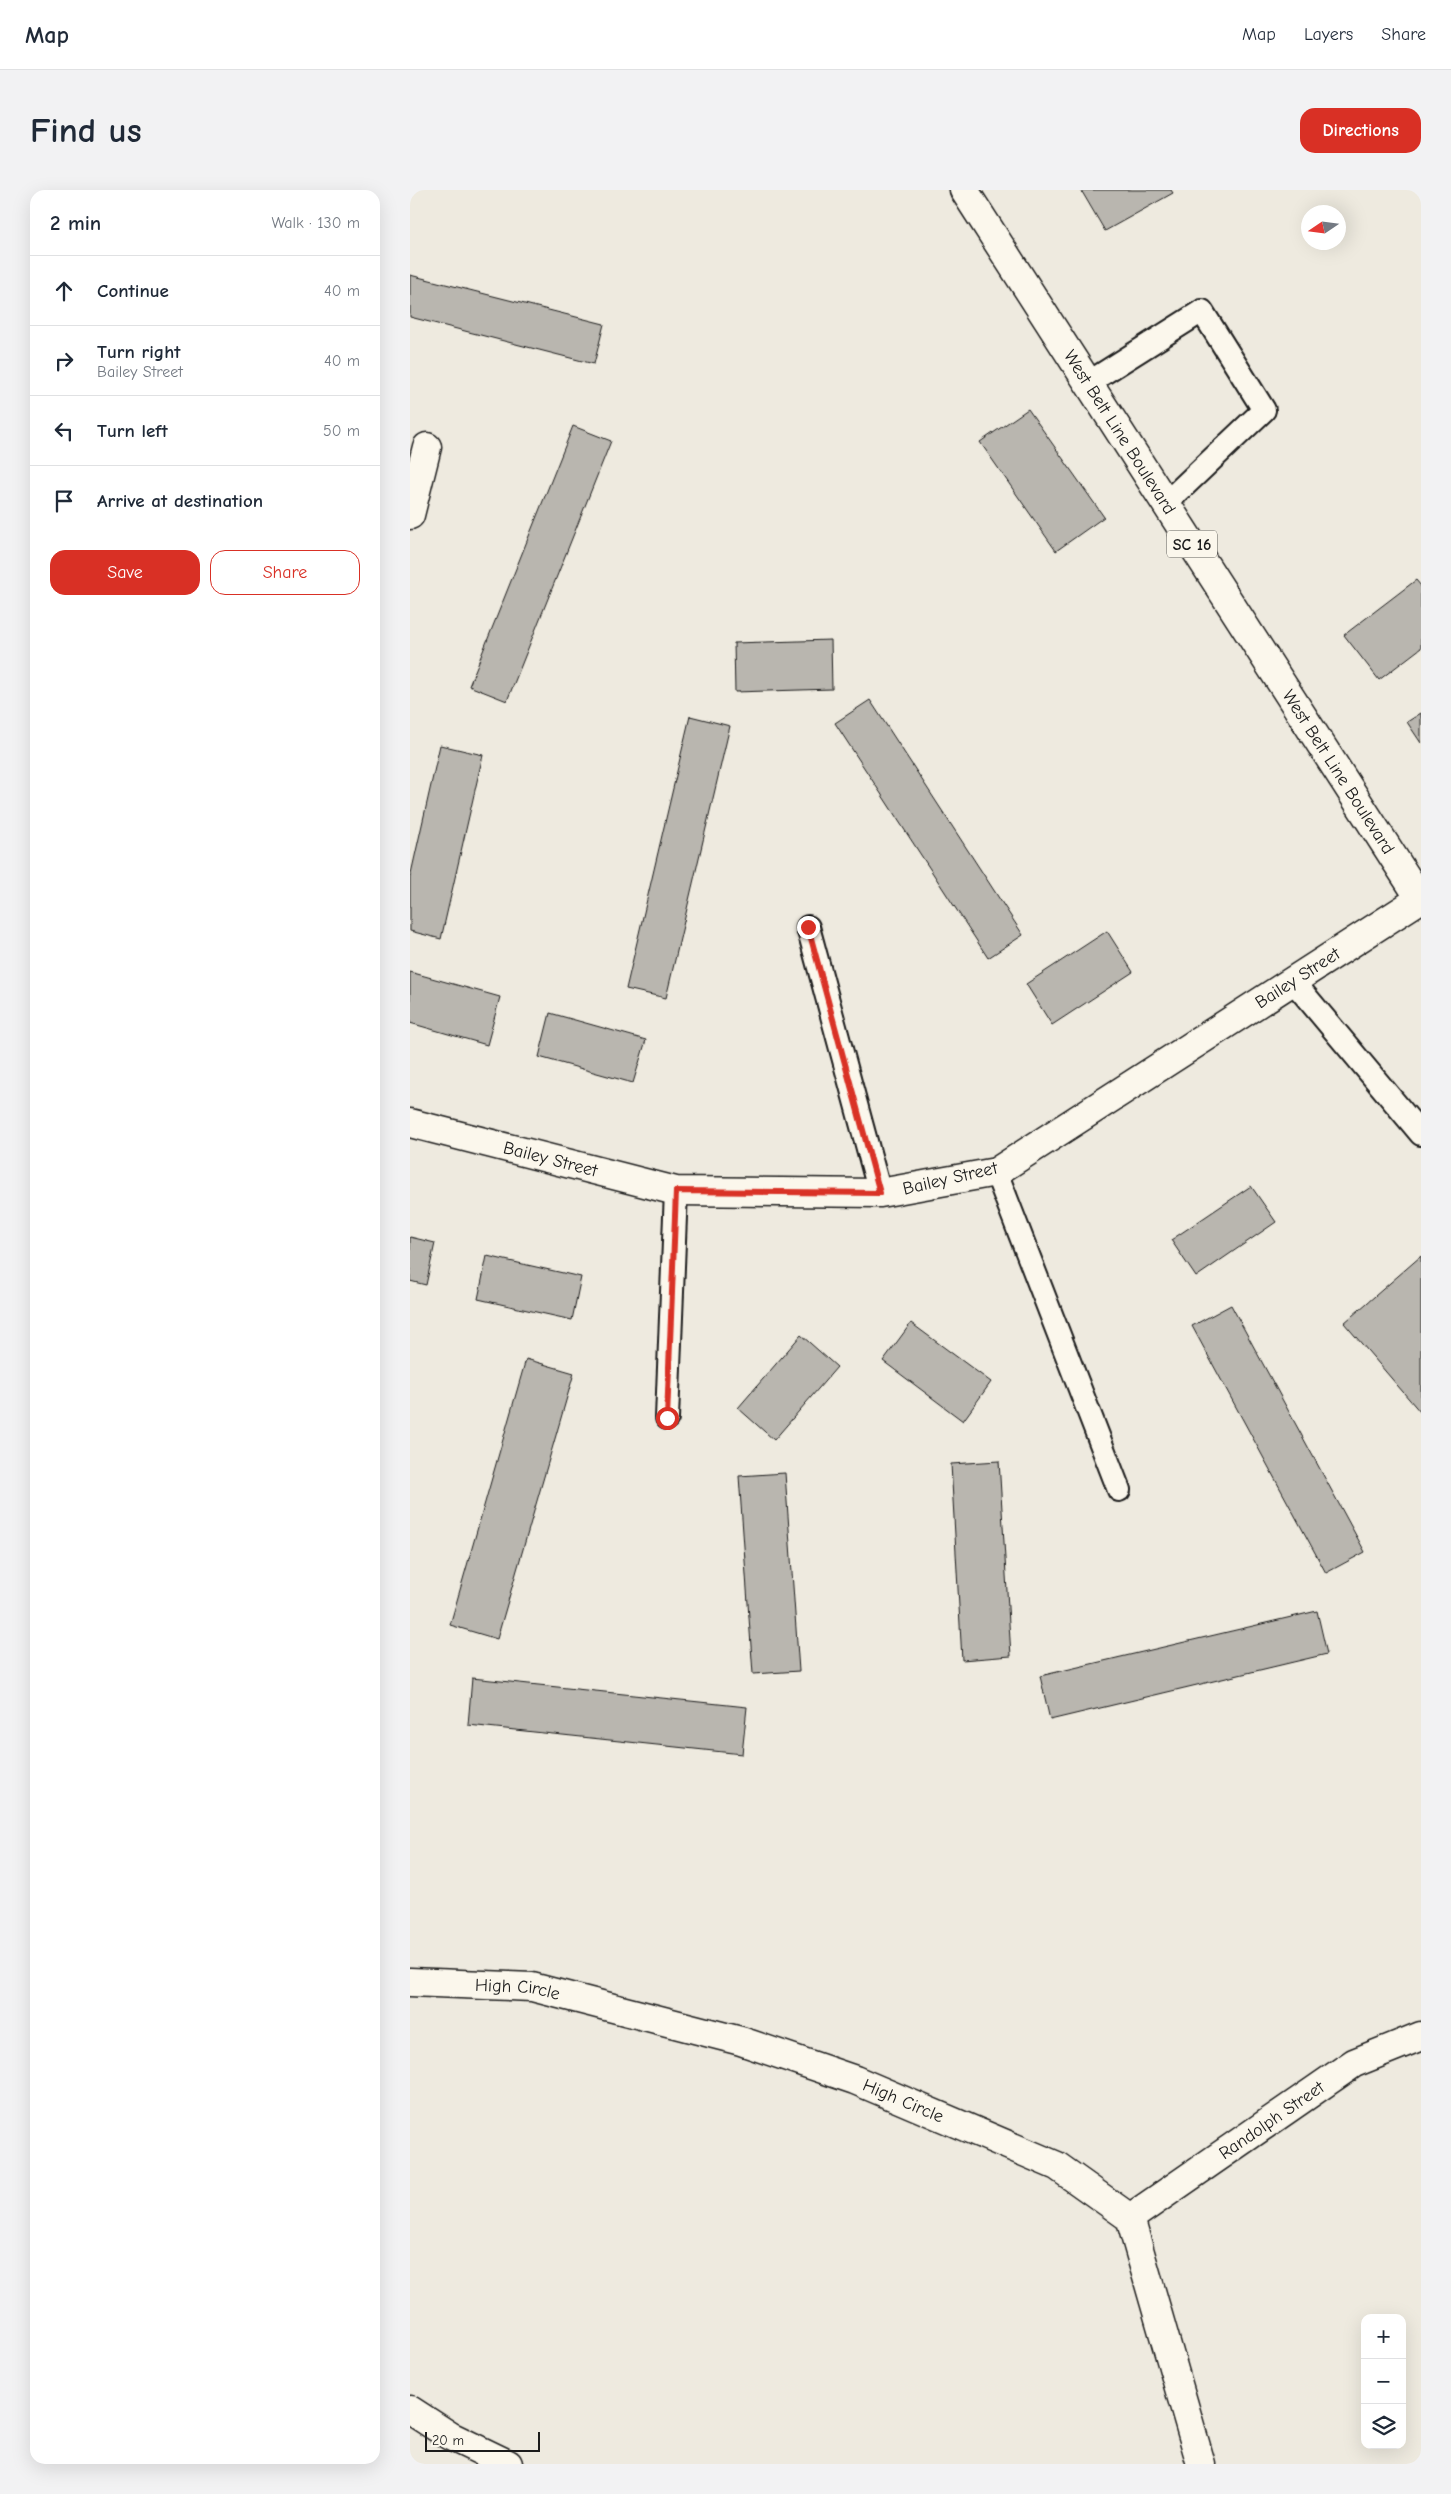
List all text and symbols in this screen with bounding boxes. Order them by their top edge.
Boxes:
text: Map [25,21,69,49]
text: Map [1242,24,1276,45]
text: Layers [1304,24,1353,45]
text: Share [1381,24,1426,45]
button: Directions [1300,108,1421,153]
text: Find us [30,110,142,151]
north arrow [1301,205,1346,250]
text: 2 min [50,211,101,235]
text: Walk · 130 m [271,214,360,232]
icon: ahead [50,277,78,305]
text: Continue [97,280,169,302]
text: 40 m [324,282,360,300]
text: Turn right [97,341,181,363]
street label: West Belt Line Boulevard [1059,346,1180,518]
icon: right [50,347,78,375]
text: 40 m [324,352,360,370]
text: Bailey Street [97,363,183,381]
icon: left [50,417,78,445]
text: Turn left [97,420,168,442]
text: 50 m [323,422,360,440]
icon: arrive [50,487,78,515]
text: Arrive at destination [97,490,263,512]
road number: SC 16 [1167,530,1217,558]
button: Save [50,550,200,595]
button: Share [210,550,360,595]
street label: West Belt Line Boulevard [1278,686,1399,858]
route end [797,916,820,939]
street label: Bailey Street [1251,943,1345,1013]
street label: Bailey Street [501,1137,601,1182]
street label: Bailey Street [901,1157,1000,1200]
route start [656,1407,679,1430]
street label: High Circle [475,1975,562,2005]
street label: High Circle [860,2075,947,2128]
street label: Randolph Street [1215,2076,1329,2164]
map controls [1361,2314,1406,2449]
button: + [1361,2314,1406,2359]
button: − [1361,2359,1406,2404]
button: layers [1361,2404,1406,2449]
scale bar [425,2429,540,2452]
text: 20 m [432,2432,464,2449]

